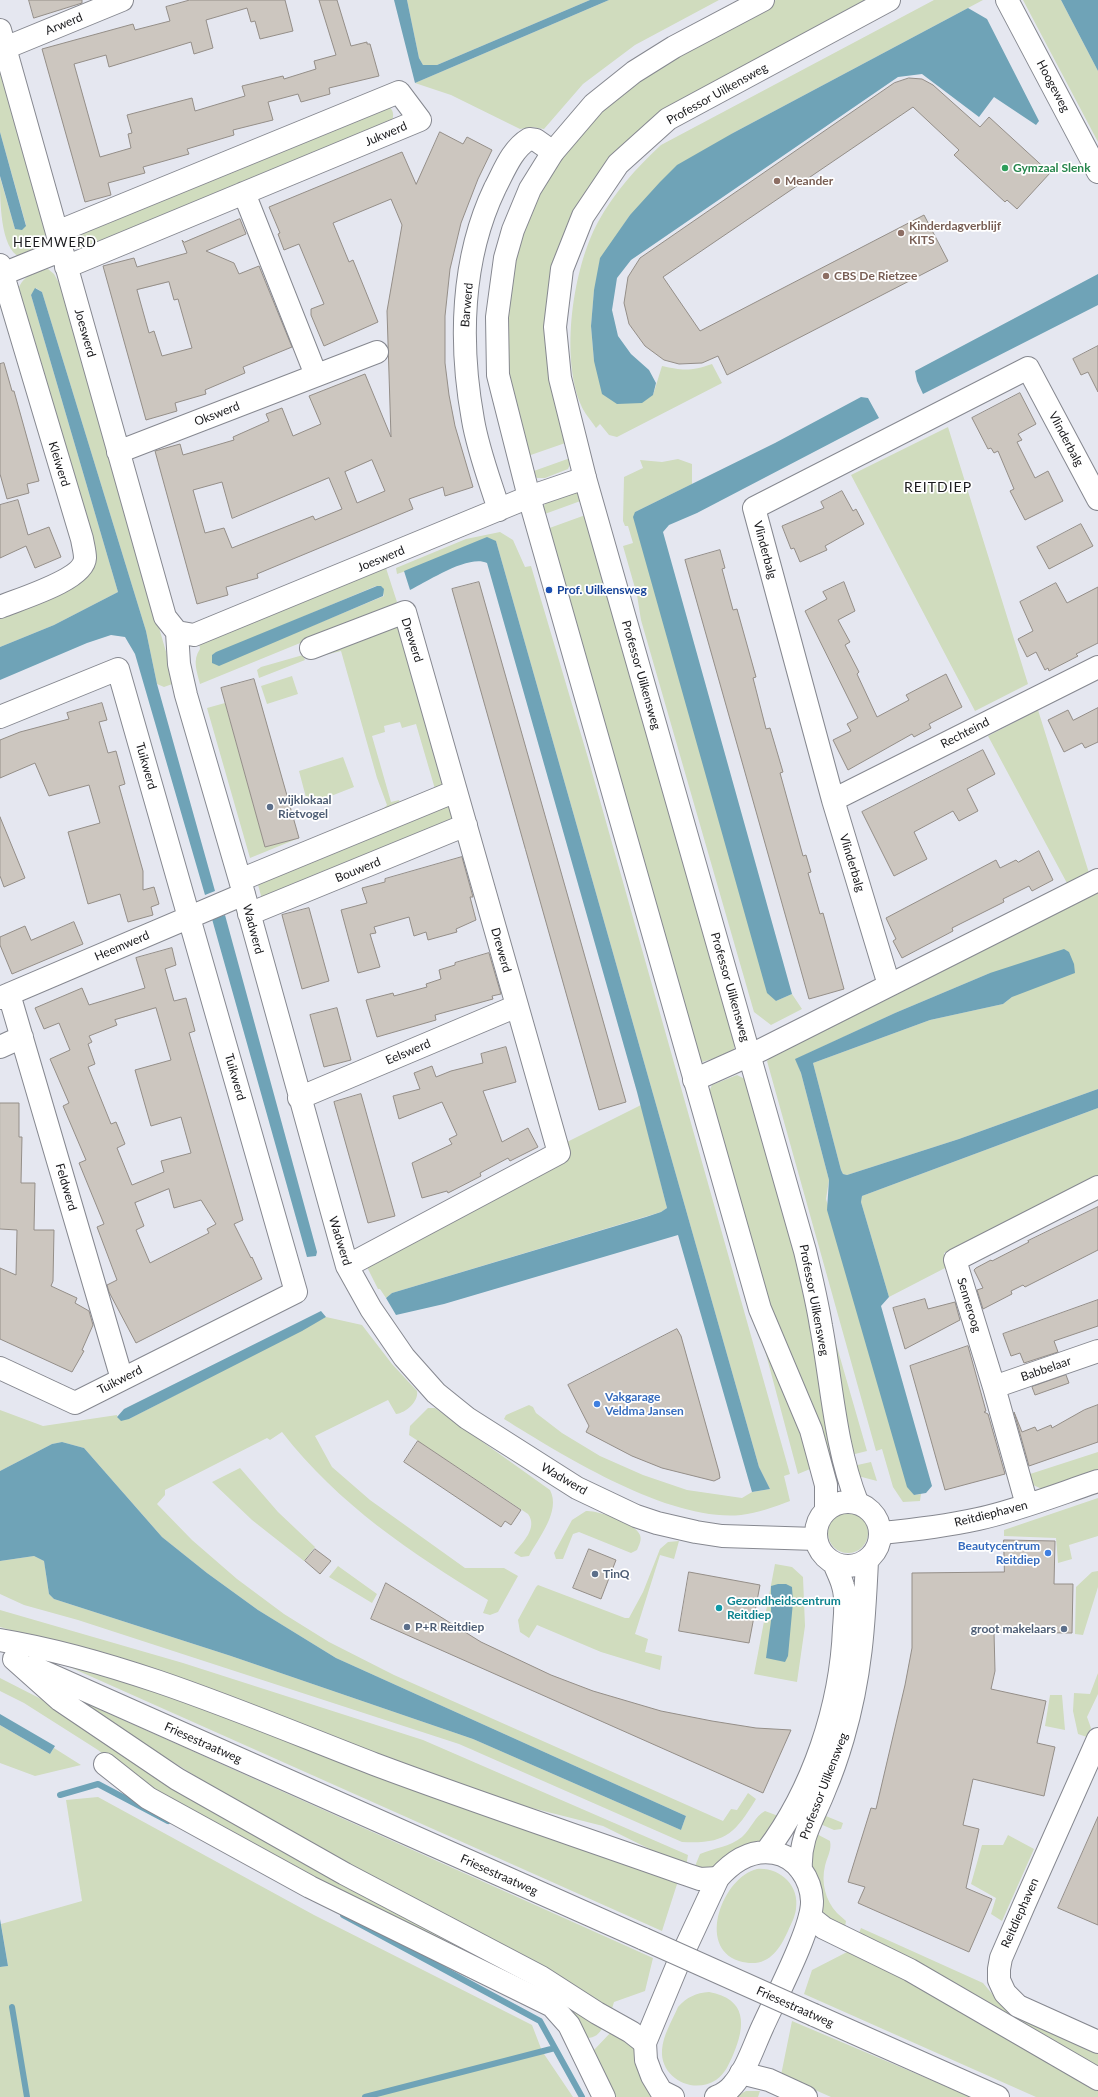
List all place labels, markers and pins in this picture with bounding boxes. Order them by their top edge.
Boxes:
place label: Gymzaal Slenk [1013,161,1091,175]
marker: Gymzaal Slenk [1000,163,1010,173]
place label: Meander [785,174,833,188]
marker: Meander [772,176,782,186]
place label: Kinderdagverblijf KITS [909,219,1001,247]
marker: Kinderdagverblijf KITS [896,228,906,238]
place label: CBS De Rietzee [834,269,917,283]
marker: CBS De Rietzee [821,271,831,281]
place label: Prof. Uilkensweg [557,583,647,597]
marker: Prof. Uilkensweg [544,585,554,595]
place label: wijklokaal Rietvogel [278,793,332,821]
marker: wijklokaal Rietvogel [265,802,275,812]
place label: Vakgarage Veldma Jansen [605,1390,684,1418]
marker: Vakgarage Veldma Jansen [592,1399,602,1409]
place label: Beautycentrum Reitdiep [958,1539,1040,1567]
marker: Beautycentrum Reitdiep [1043,1548,1053,1558]
place label: TinQ [603,1567,630,1581]
marker: TinQ [590,1569,600,1579]
place label: Gezondheidscentrum Reitdiep [727,1594,841,1622]
marker: Gezondheidscentrum Reitdiep [714,1603,724,1613]
place label: P+R Reitdiep [415,1620,484,1634]
marker: P+R Reitdiep [402,1622,412,1632]
place label: groot makelaars [971,1622,1056,1636]
marker: groot makelaars [1059,1624,1069,1634]

